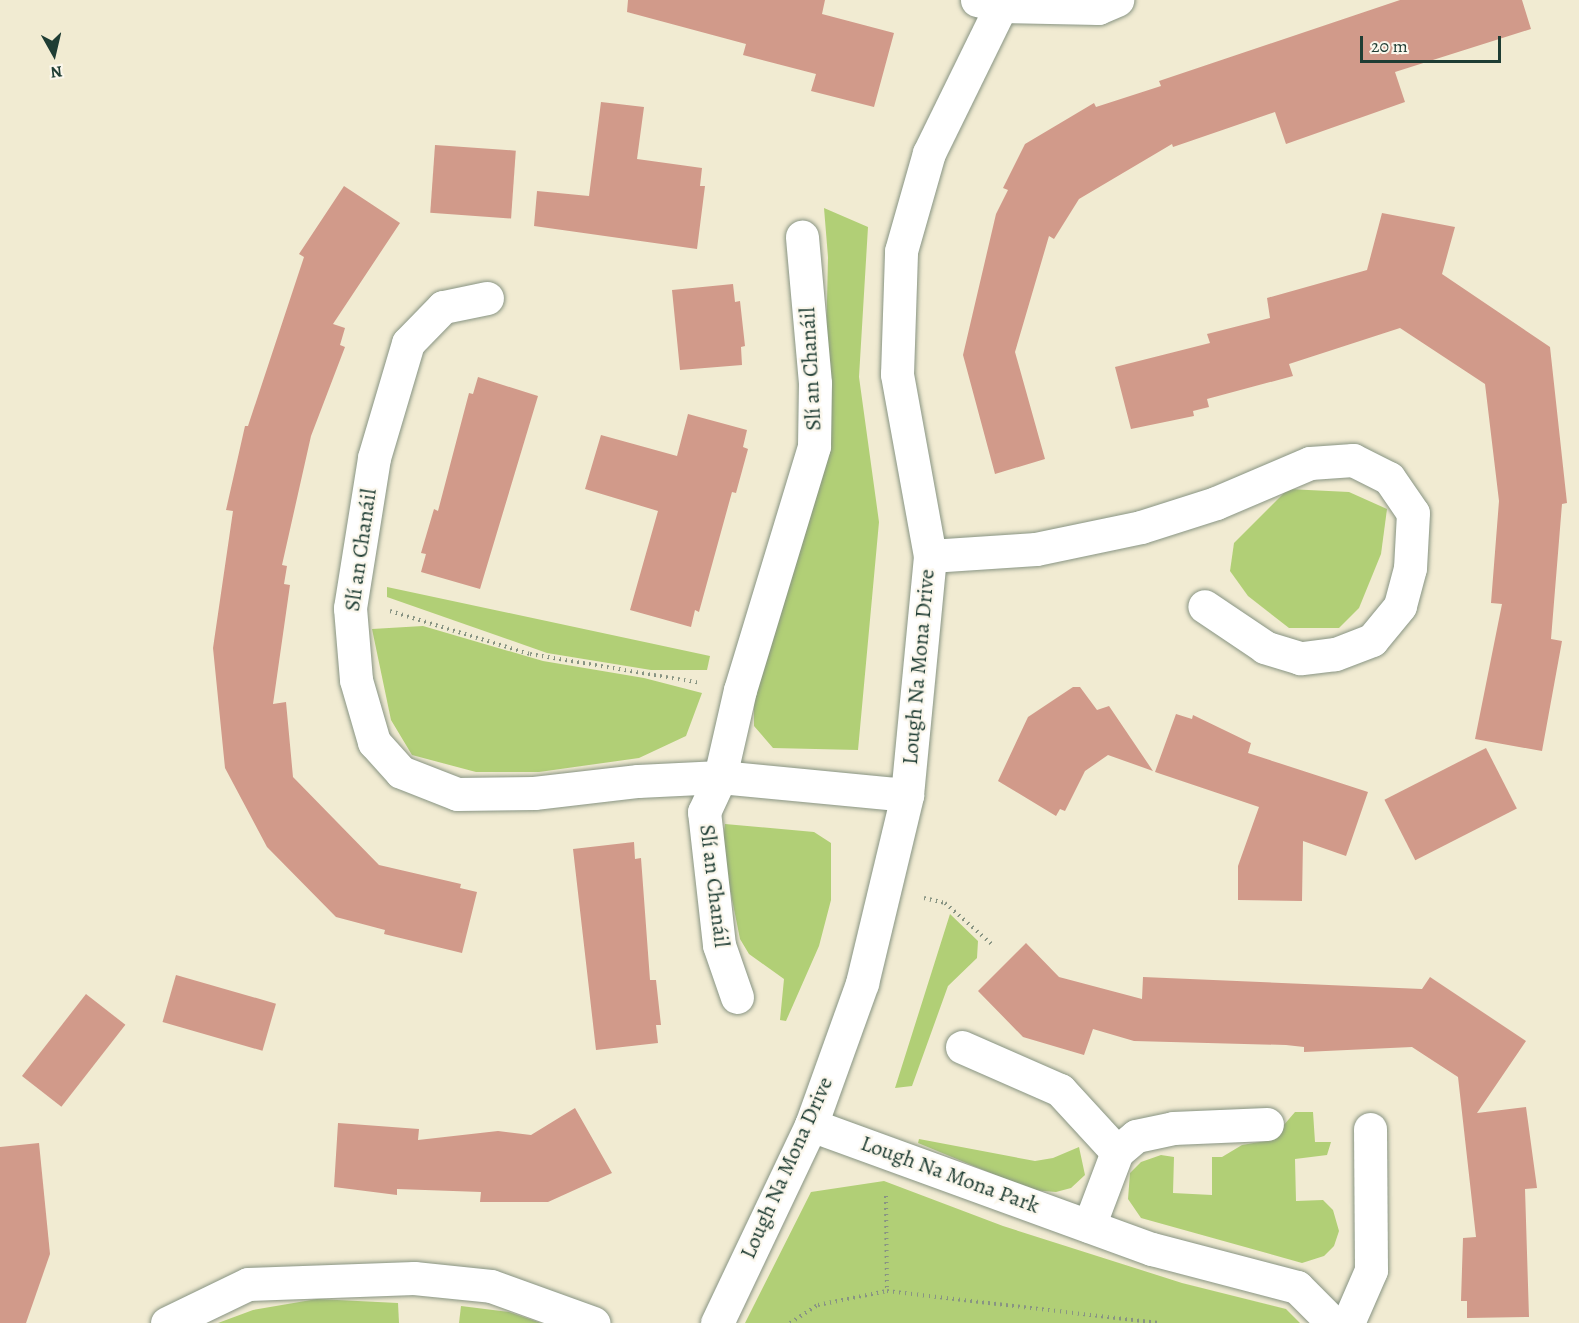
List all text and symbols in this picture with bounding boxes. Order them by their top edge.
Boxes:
north arrow [24,24,84,84]
scale bar [1363,24,1504,62]
text: 20 m [1371,34,1408,58]
text: N [49,60,64,84]
street label: Slí an Chanáil [795,307,827,431]
street label: Slí an Chanáil [339,487,383,613]
street label: Lough Na Mona Drive [897,568,941,766]
street label: Slí an Chanáil [693,823,735,949]
street label: Lough Na Mona Drive [735,1073,839,1263]
street label: Lough Na Mona Park [857,1130,1043,1220]

